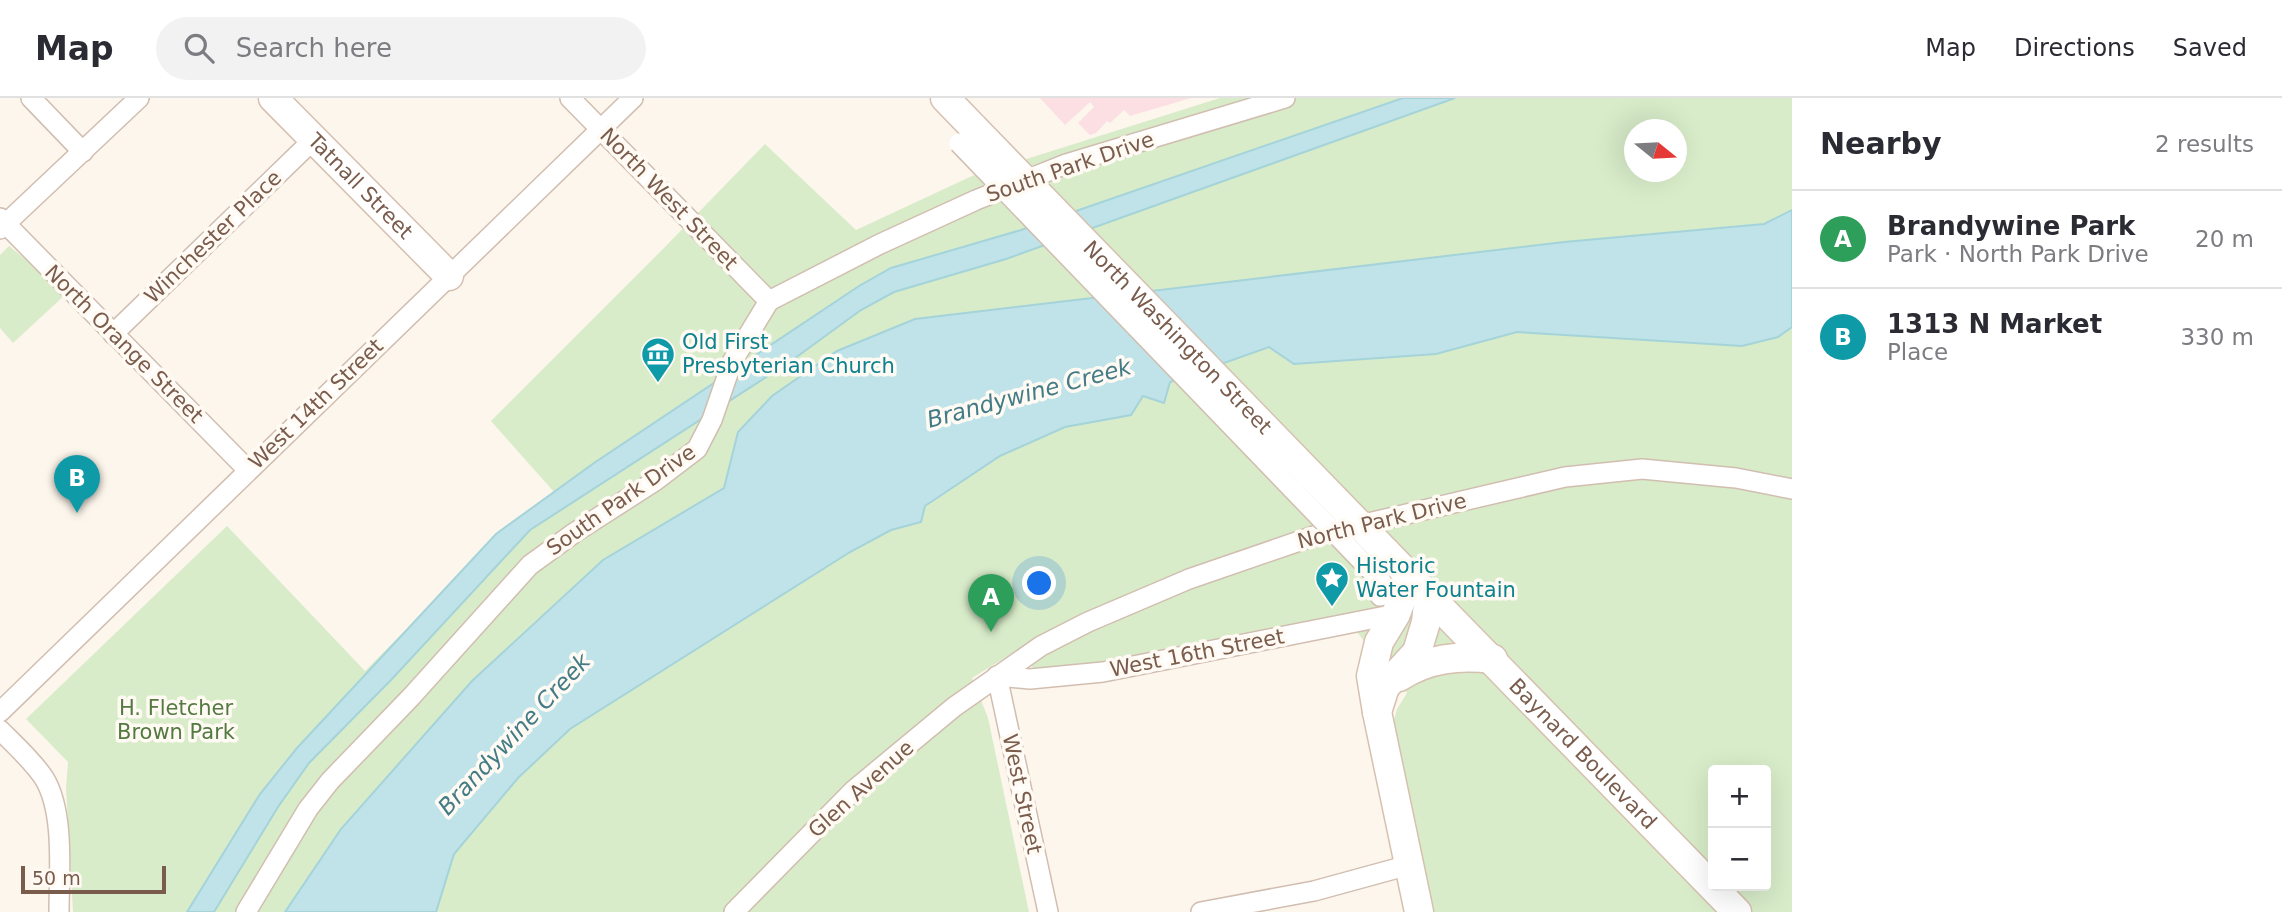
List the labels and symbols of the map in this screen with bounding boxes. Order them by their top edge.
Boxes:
north arrow [1624,119,1687,182]
street label: North West Street [595,123,743,275]
street label: South Park Drive [983,127,1157,207]
street label: Tatnall Street [302,128,418,244]
street label: Winchester Place [140,166,286,308]
street label: North Washington Street [1078,236,1277,439]
street label: North Orange Street [40,260,208,428]
place label: Old First Presbyterian Church [682,330,895,378]
street label: West 14th Street [244,334,388,474]
museum icon: Old First Presbyterian Church [639,335,677,384]
water label: Brandywine Creek [924,353,1136,433]
street label: South Park Drive [542,440,700,560]
pin: B [54,455,100,513]
street label: North Park Drive [1295,488,1469,554]
place label: Historic Water Fountain [1356,554,1516,602]
place icon: Historic Water Fountain [1313,559,1351,608]
your location [1022,566,1056,600]
pin: A [968,574,1014,632]
street label: West 16th Street [1108,624,1286,682]
water label: Brandywine Creek [433,647,596,820]
street label: Baynard Boulevard [1504,674,1661,834]
park label: H. Fletcher Brown Park [117,696,236,744]
street label: West Street [998,732,1046,856]
street label: Glen Avenue [804,736,918,842]
scale bar [21,863,166,895]

